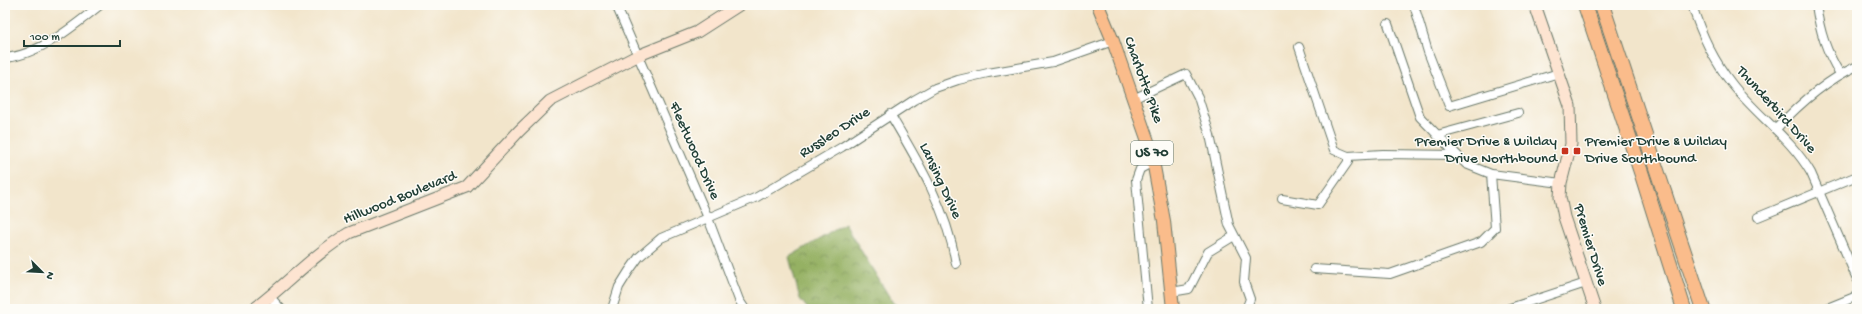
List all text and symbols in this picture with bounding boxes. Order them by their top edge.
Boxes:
scale bar [24,22,120,48]
text: 100 m [29,31,60,45]
street label: Charlotte Pike [1119,34,1167,126]
street label: Thunderbird Drive [1731,62,1820,158]
street label: Fleetwood Drive [664,99,724,203]
street label: Russleo Drive [796,103,874,163]
place label: Premier Drive & Wilclay Drive Northbound [1414,133,1558,168]
place label: Premier Drive & Wilclay Drive Southbound [1584,133,1728,168]
street label: Lansing Drive [915,140,966,222]
road number: US 70 [1131,141,1173,165]
marker: Premier Drive & Wilclay Drive Northbound [1560,146,1570,156]
marker: Premier Drive & Wilclay Drive Southbound [1572,146,1582,156]
street label: Hillwood Boulevard [341,167,460,229]
street label: Premier Drive [1569,201,1611,288]
north arrow [22,252,62,292]
text: N [42,270,56,281]

